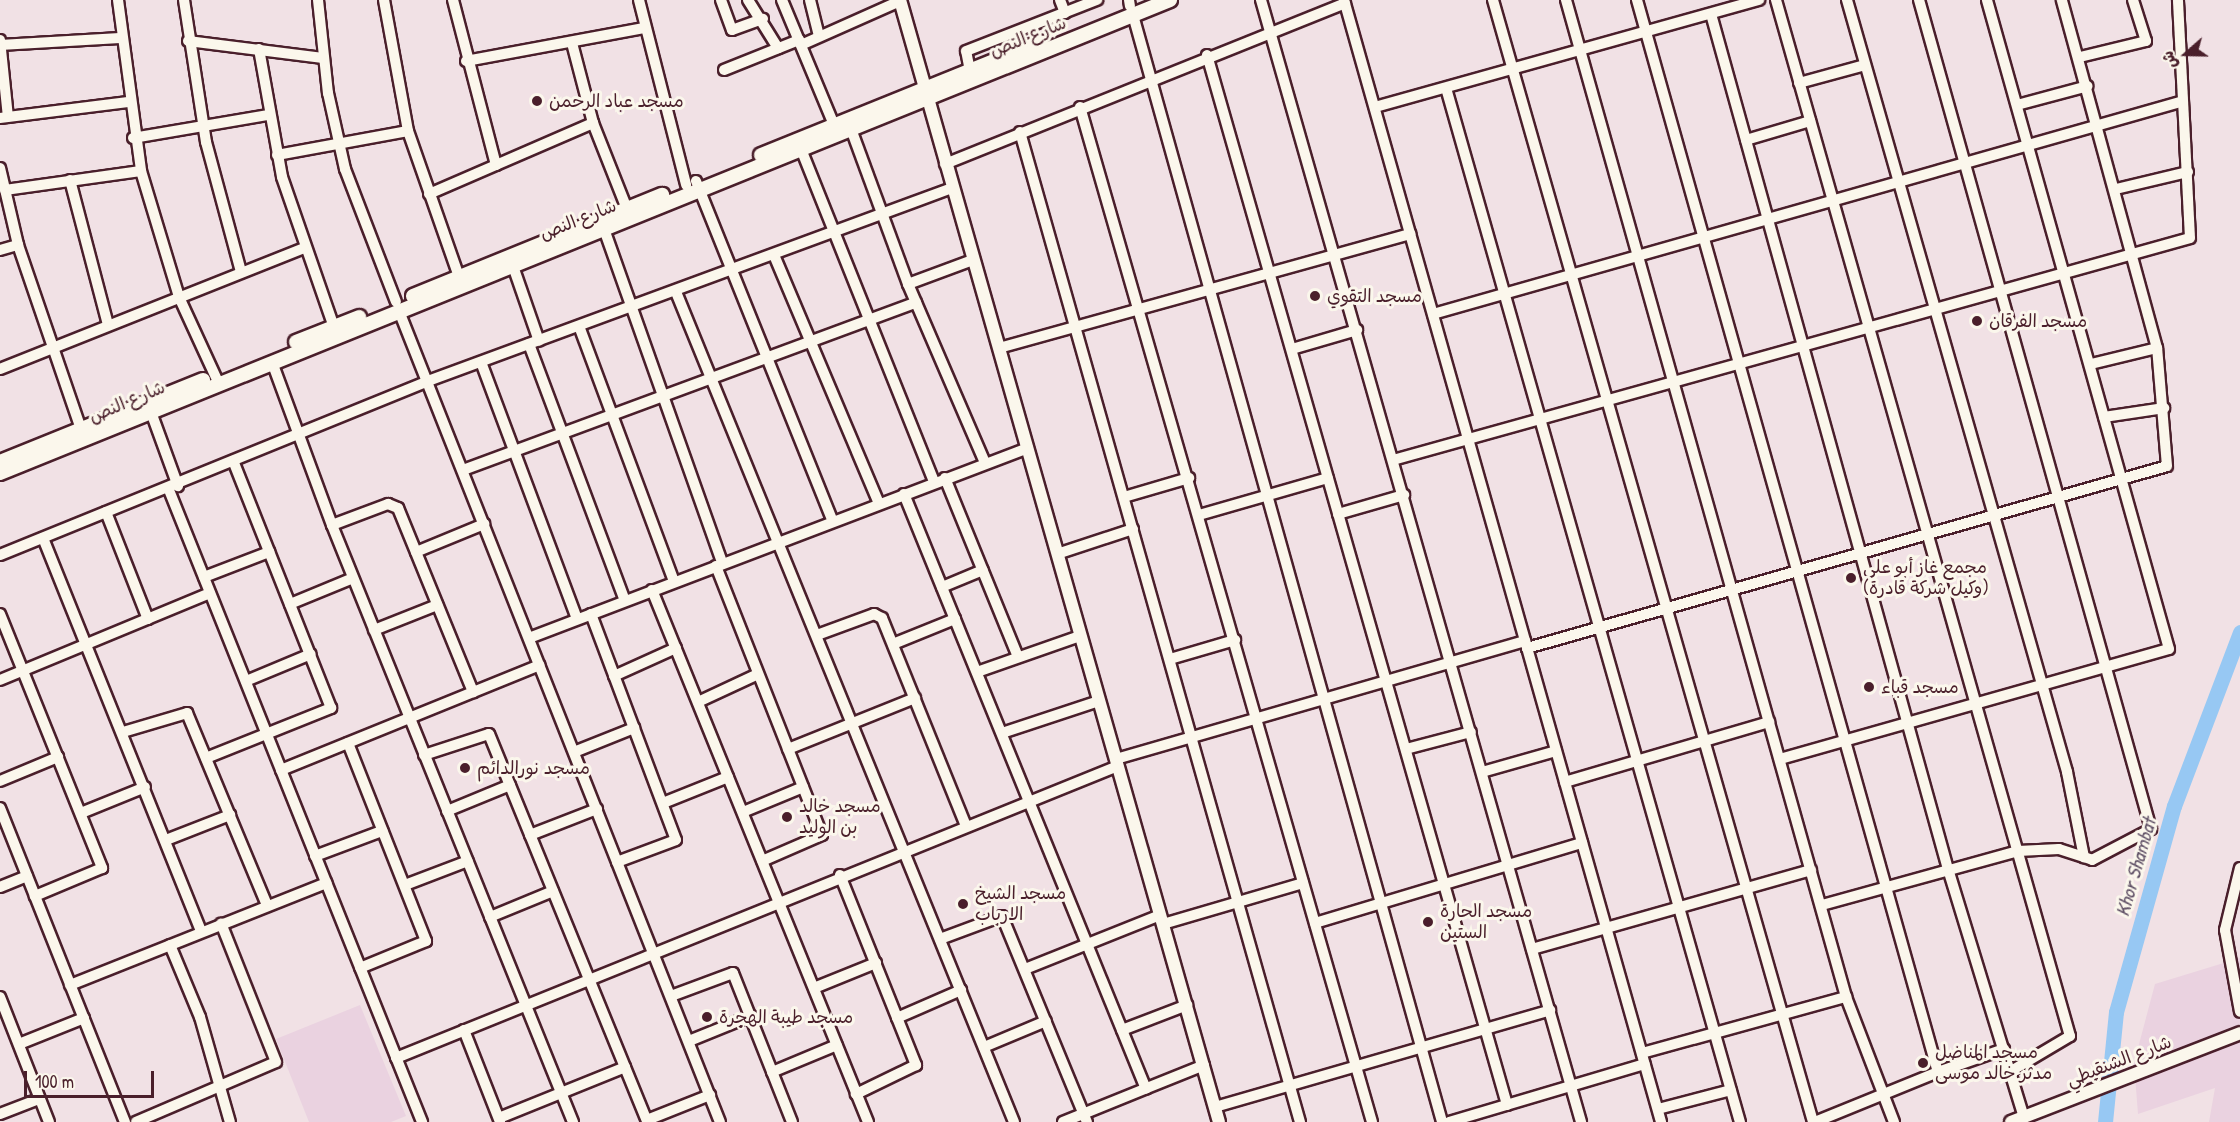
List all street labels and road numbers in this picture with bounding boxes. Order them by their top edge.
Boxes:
street label: شارع النص [987,12,1069,62]
street label: شارع النص [537,195,619,245]
street label: شارع النص [86,376,168,428]
street label: شارع الشنقيطي [2063,1031,2175,1091]

